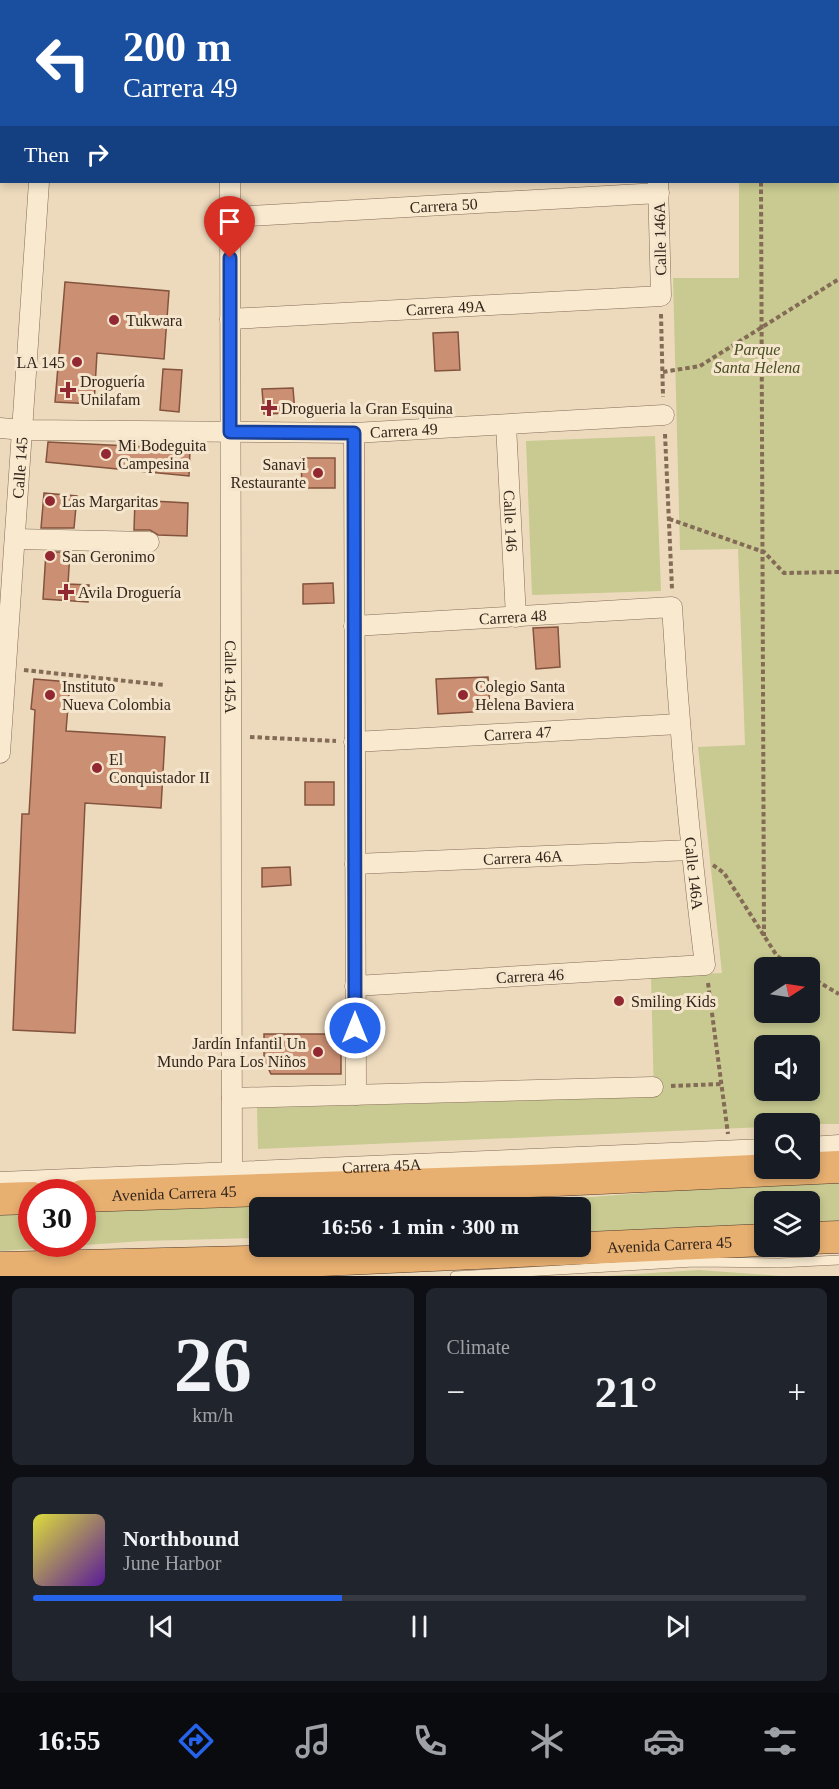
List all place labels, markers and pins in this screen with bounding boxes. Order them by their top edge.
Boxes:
pin [204,196,255,258]
place label: Tukwara [126,312,182,329]
marker: Tukwara [107,313,121,327]
place label: LA 145 [17,354,65,371]
marker: LA 145 [70,355,84,369]
place label: Droguería Unilafam [80,373,145,408]
marker: Droguería Unilafam [61,383,75,397]
place label: Drogueria la Gran Esquina [281,400,453,418]
marker: Drogueria la Gran Esquina [262,401,276,415]
place label: Mi Bodeguita Campesina [118,437,206,473]
marker: Mi Bodeguita Campesina [99,447,113,461]
place label: Sanavi Restaurante [230,456,307,491]
marker: Sanavi Restaurante [311,466,325,480]
place label: Las Margaritas [62,493,158,511]
marker: Las Margaritas [43,494,57,508]
place label: San Geronimo [62,548,155,565]
marker: San Geronimo [43,549,57,563]
place label: Avila Droguería [78,584,181,602]
marker: Avila Droguería [59,585,73,599]
place label: Instituto Nueva Colombia [62,678,171,713]
place label: Colegio Santa Helena Baviera [475,678,574,713]
marker: Instituto Nueva Colombia [43,688,57,702]
marker: Colegio Santa Helena Baviera [456,688,470,702]
place label: El Conquistador II [109,751,210,787]
marker: El Conquistador II [90,761,104,775]
place label: Smiling Kids [631,993,716,1011]
marker: Smiling Kids [612,994,626,1008]
place label: Jardín Infantil Un Mundo Para Los Niños [157,1035,306,1070]
marker: Jardín Infantil Un Mundo Para Los Niños [311,1045,325,1059]

